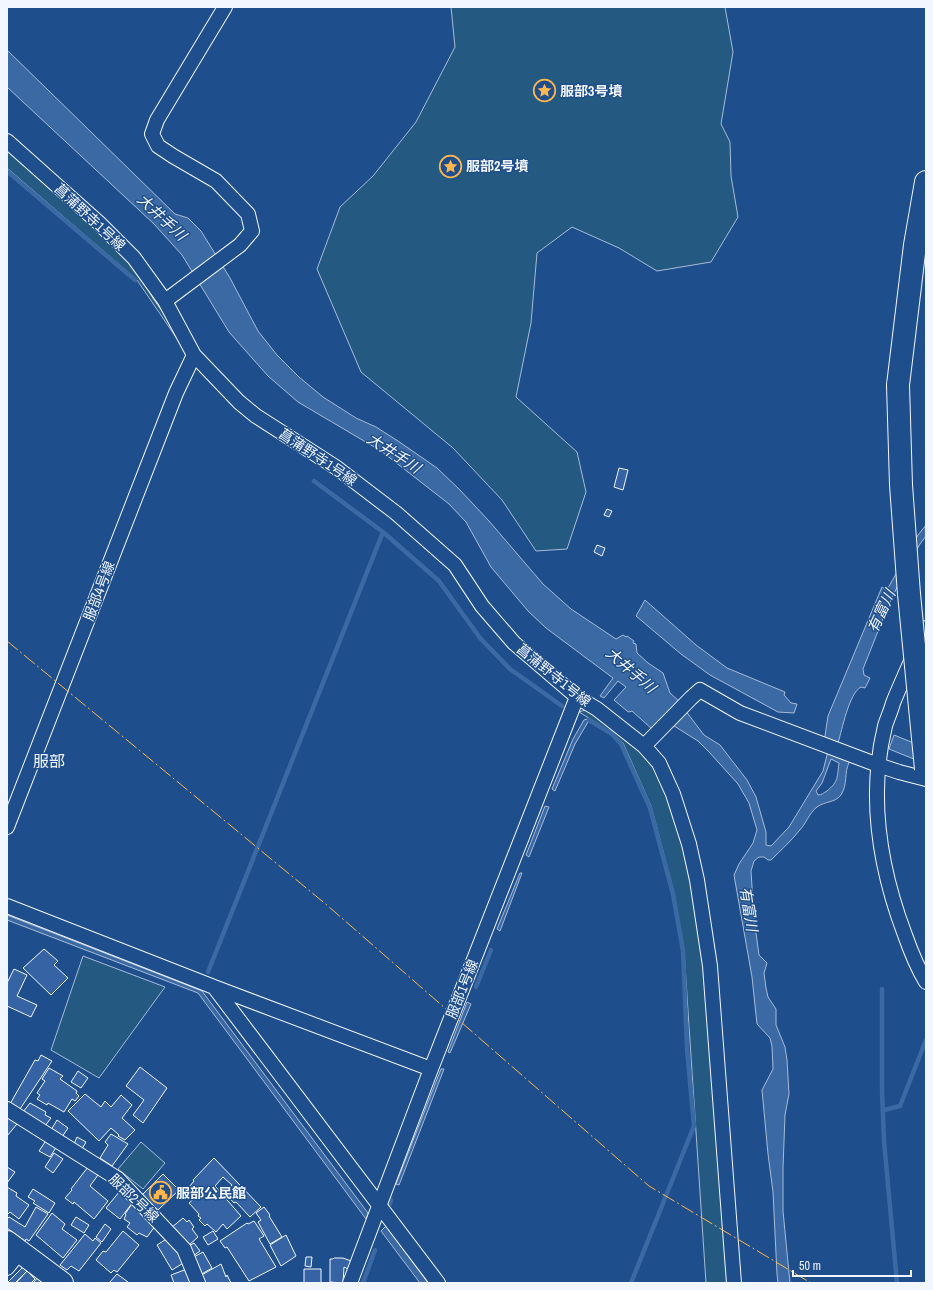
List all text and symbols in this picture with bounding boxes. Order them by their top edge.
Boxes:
place icon: 服部3号墳 [531,78,557,104]
place label: 服部3号墳 [560,82,622,100]
place icon: 服部2号墳 [437,153,463,179]
place label: 服部2号墳 [466,157,528,175]
street label: 菖蒲野寺1号線 [51,180,129,254]
water label: 大井手川 [133,189,193,246]
street label: 菖蒲野寺1号線 [275,424,361,490]
water label: 大井手川 [363,428,427,479]
street label: 服部4号線 [79,559,119,623]
water label: 有富川 [862,584,901,636]
street label: 菖蒲野寺1号線 [513,640,595,710]
water label: 大井手川 [601,642,662,699]
district label: 服部 [33,750,65,772]
water label: 有富川 [735,885,763,935]
street label: 服部1号線 [442,957,482,1021]
street label: 服部2号線 [105,1170,163,1226]
public building icon: 服部公民館 [147,1180,173,1206]
place label: 服部公民館 [176,1184,246,1202]
scale bar [793,1252,911,1278]
text: 50 m [799,1258,821,1274]

